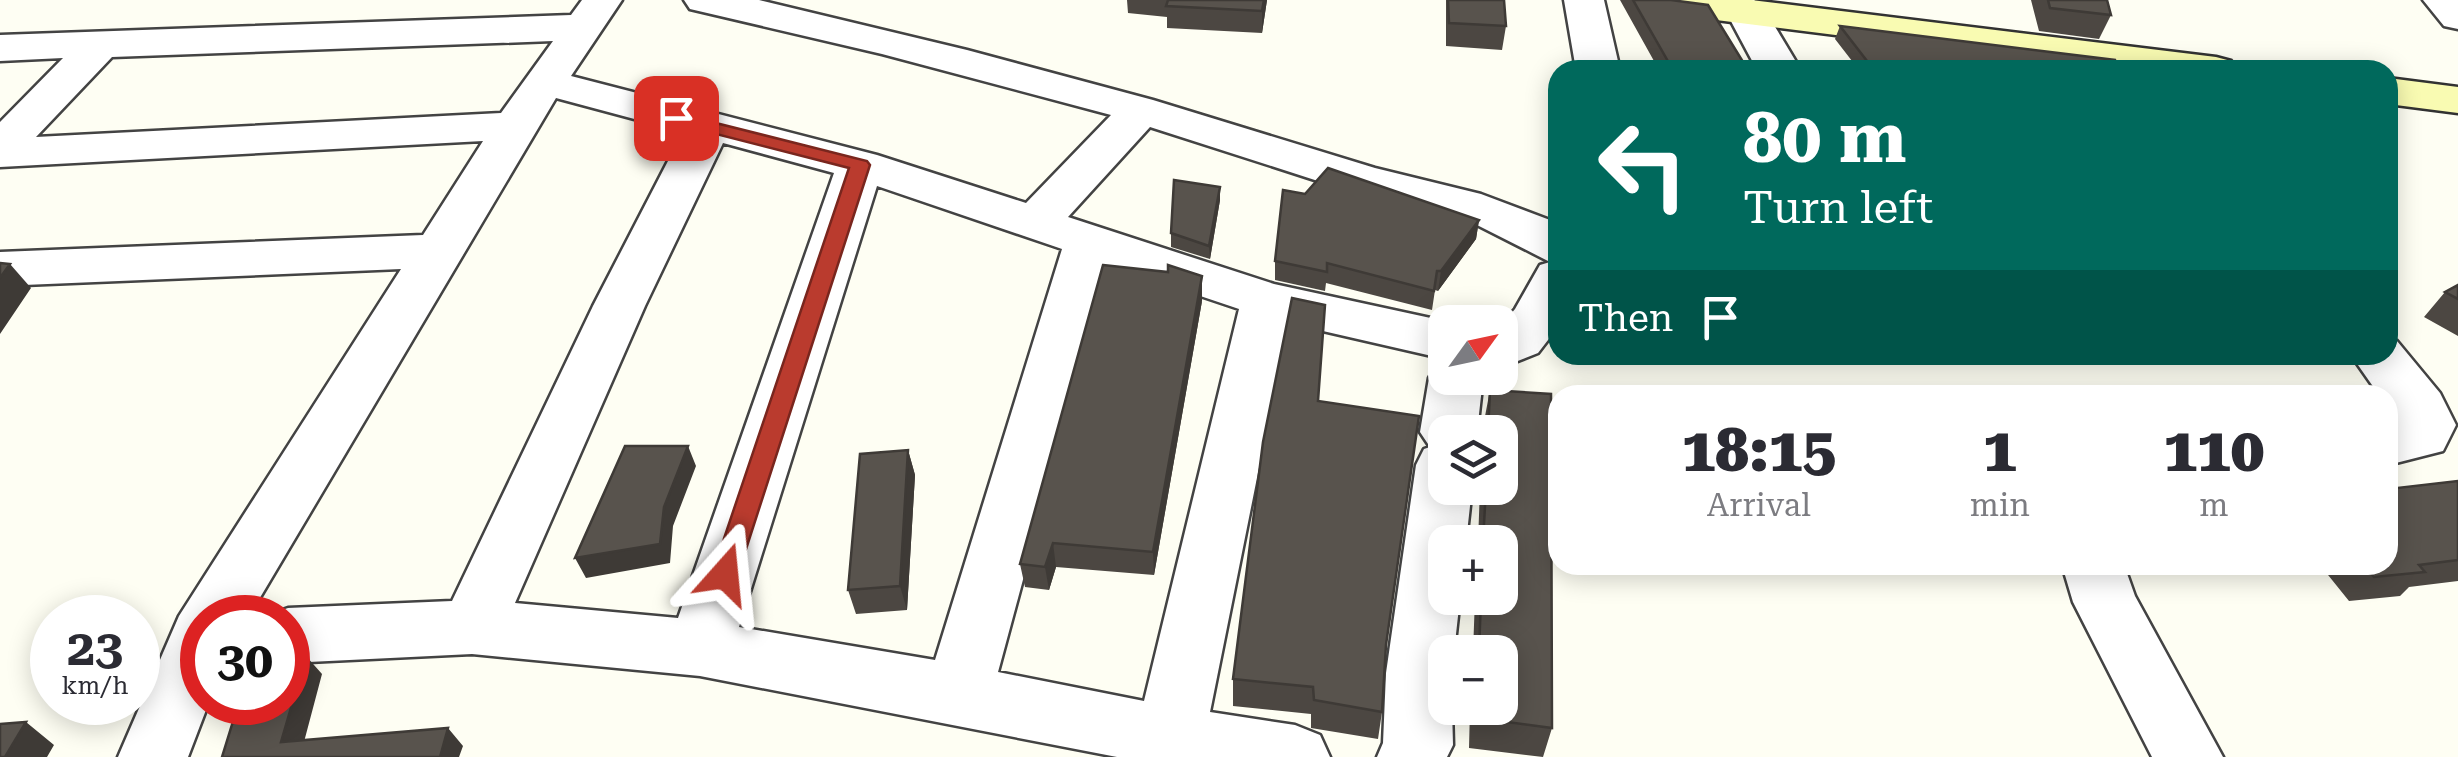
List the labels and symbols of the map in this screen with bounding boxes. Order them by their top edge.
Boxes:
pin [634,76,719,161]
north arrow [1428,305,1518,395]
position arrow [673,522,777,626]
speed limit sign: 30 [180,595,310,725]

